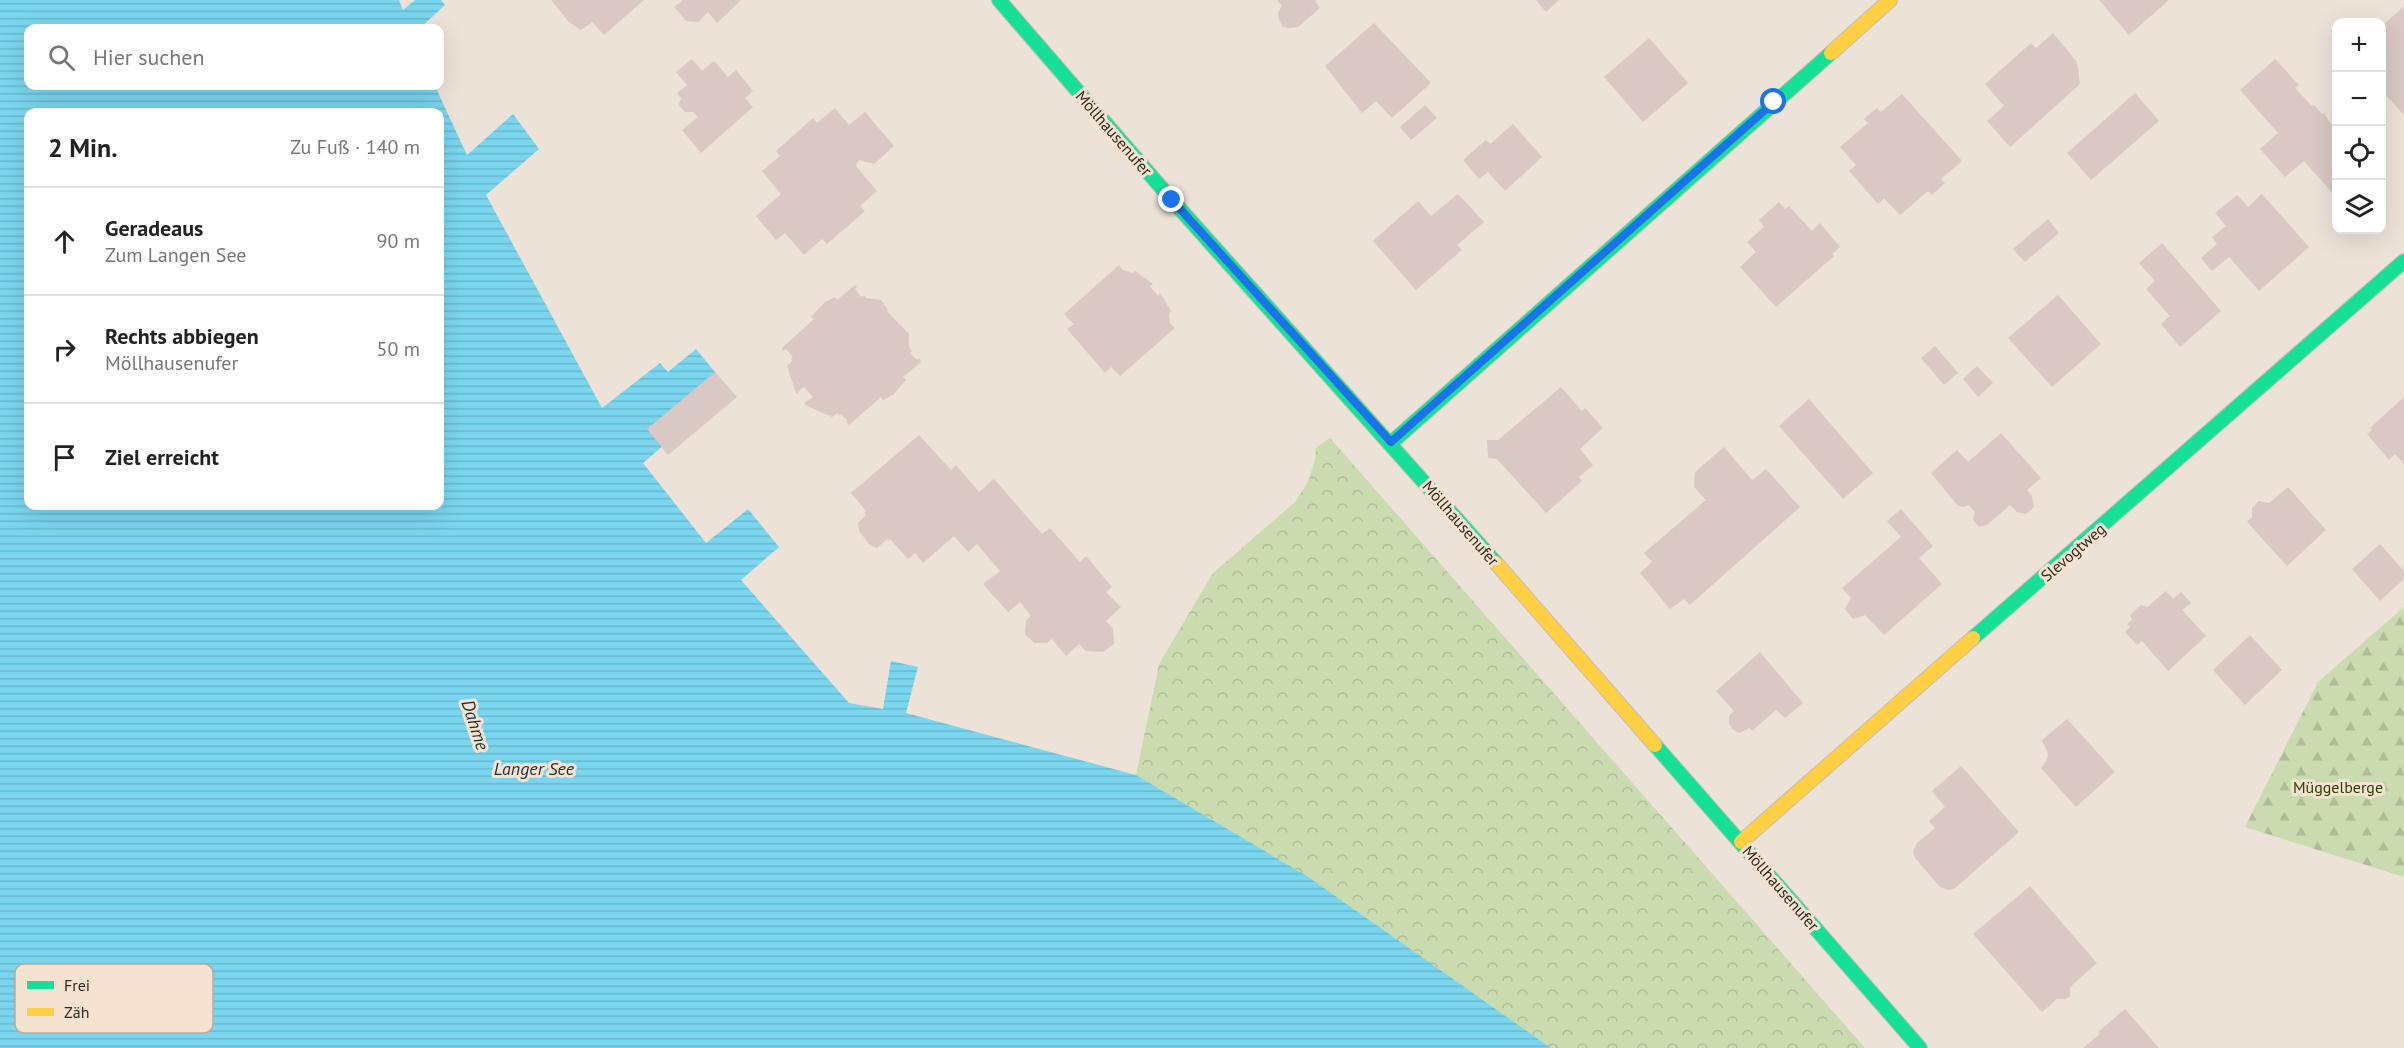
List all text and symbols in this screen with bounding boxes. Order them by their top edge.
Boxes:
map controls [2332,18,2386,234]
button: + [2332,18,2386,72]
search box [24,24,444,90]
icon: search [45,41,78,74]
text: Hier suchen [93,43,205,71]
button: − [2332,72,2386,126]
street label: Möllhausenufer [1071,86,1157,180]
route start [1760,88,1786,114]
button: locate [2332,126,2386,180]
text: 2 Min. [48,131,118,164]
text: Zu Fuß · 140 m [290,134,420,160]
button: layers [2332,180,2386,234]
route end [1158,186,1184,212]
text: Geradeaus [105,214,203,242]
icon: ahead [48,225,81,258]
text: 90 m [377,228,420,254]
text: Zum Langen See [105,242,247,268]
text: Rechts abbiegen [105,322,259,350]
icon: right [48,333,81,366]
text: 50 m [377,336,420,362]
text: Möllhausenufer [105,350,238,376]
icon: arrive [48,441,81,474]
text: Ziel erreicht [105,443,219,471]
street label: Möllhausenufer [1418,476,1504,570]
street label: Slevogtweg [2037,518,2109,586]
water label: Dahme [457,697,495,754]
water label: Langer See [494,757,575,780]
park label: Müggelberge [2293,777,2383,797]
street label: Möllhausenufer [1738,841,1824,935]
legend [15,964,213,1033]
text: Frei [64,975,90,995]
text: Zäh [64,1002,89,1022]

